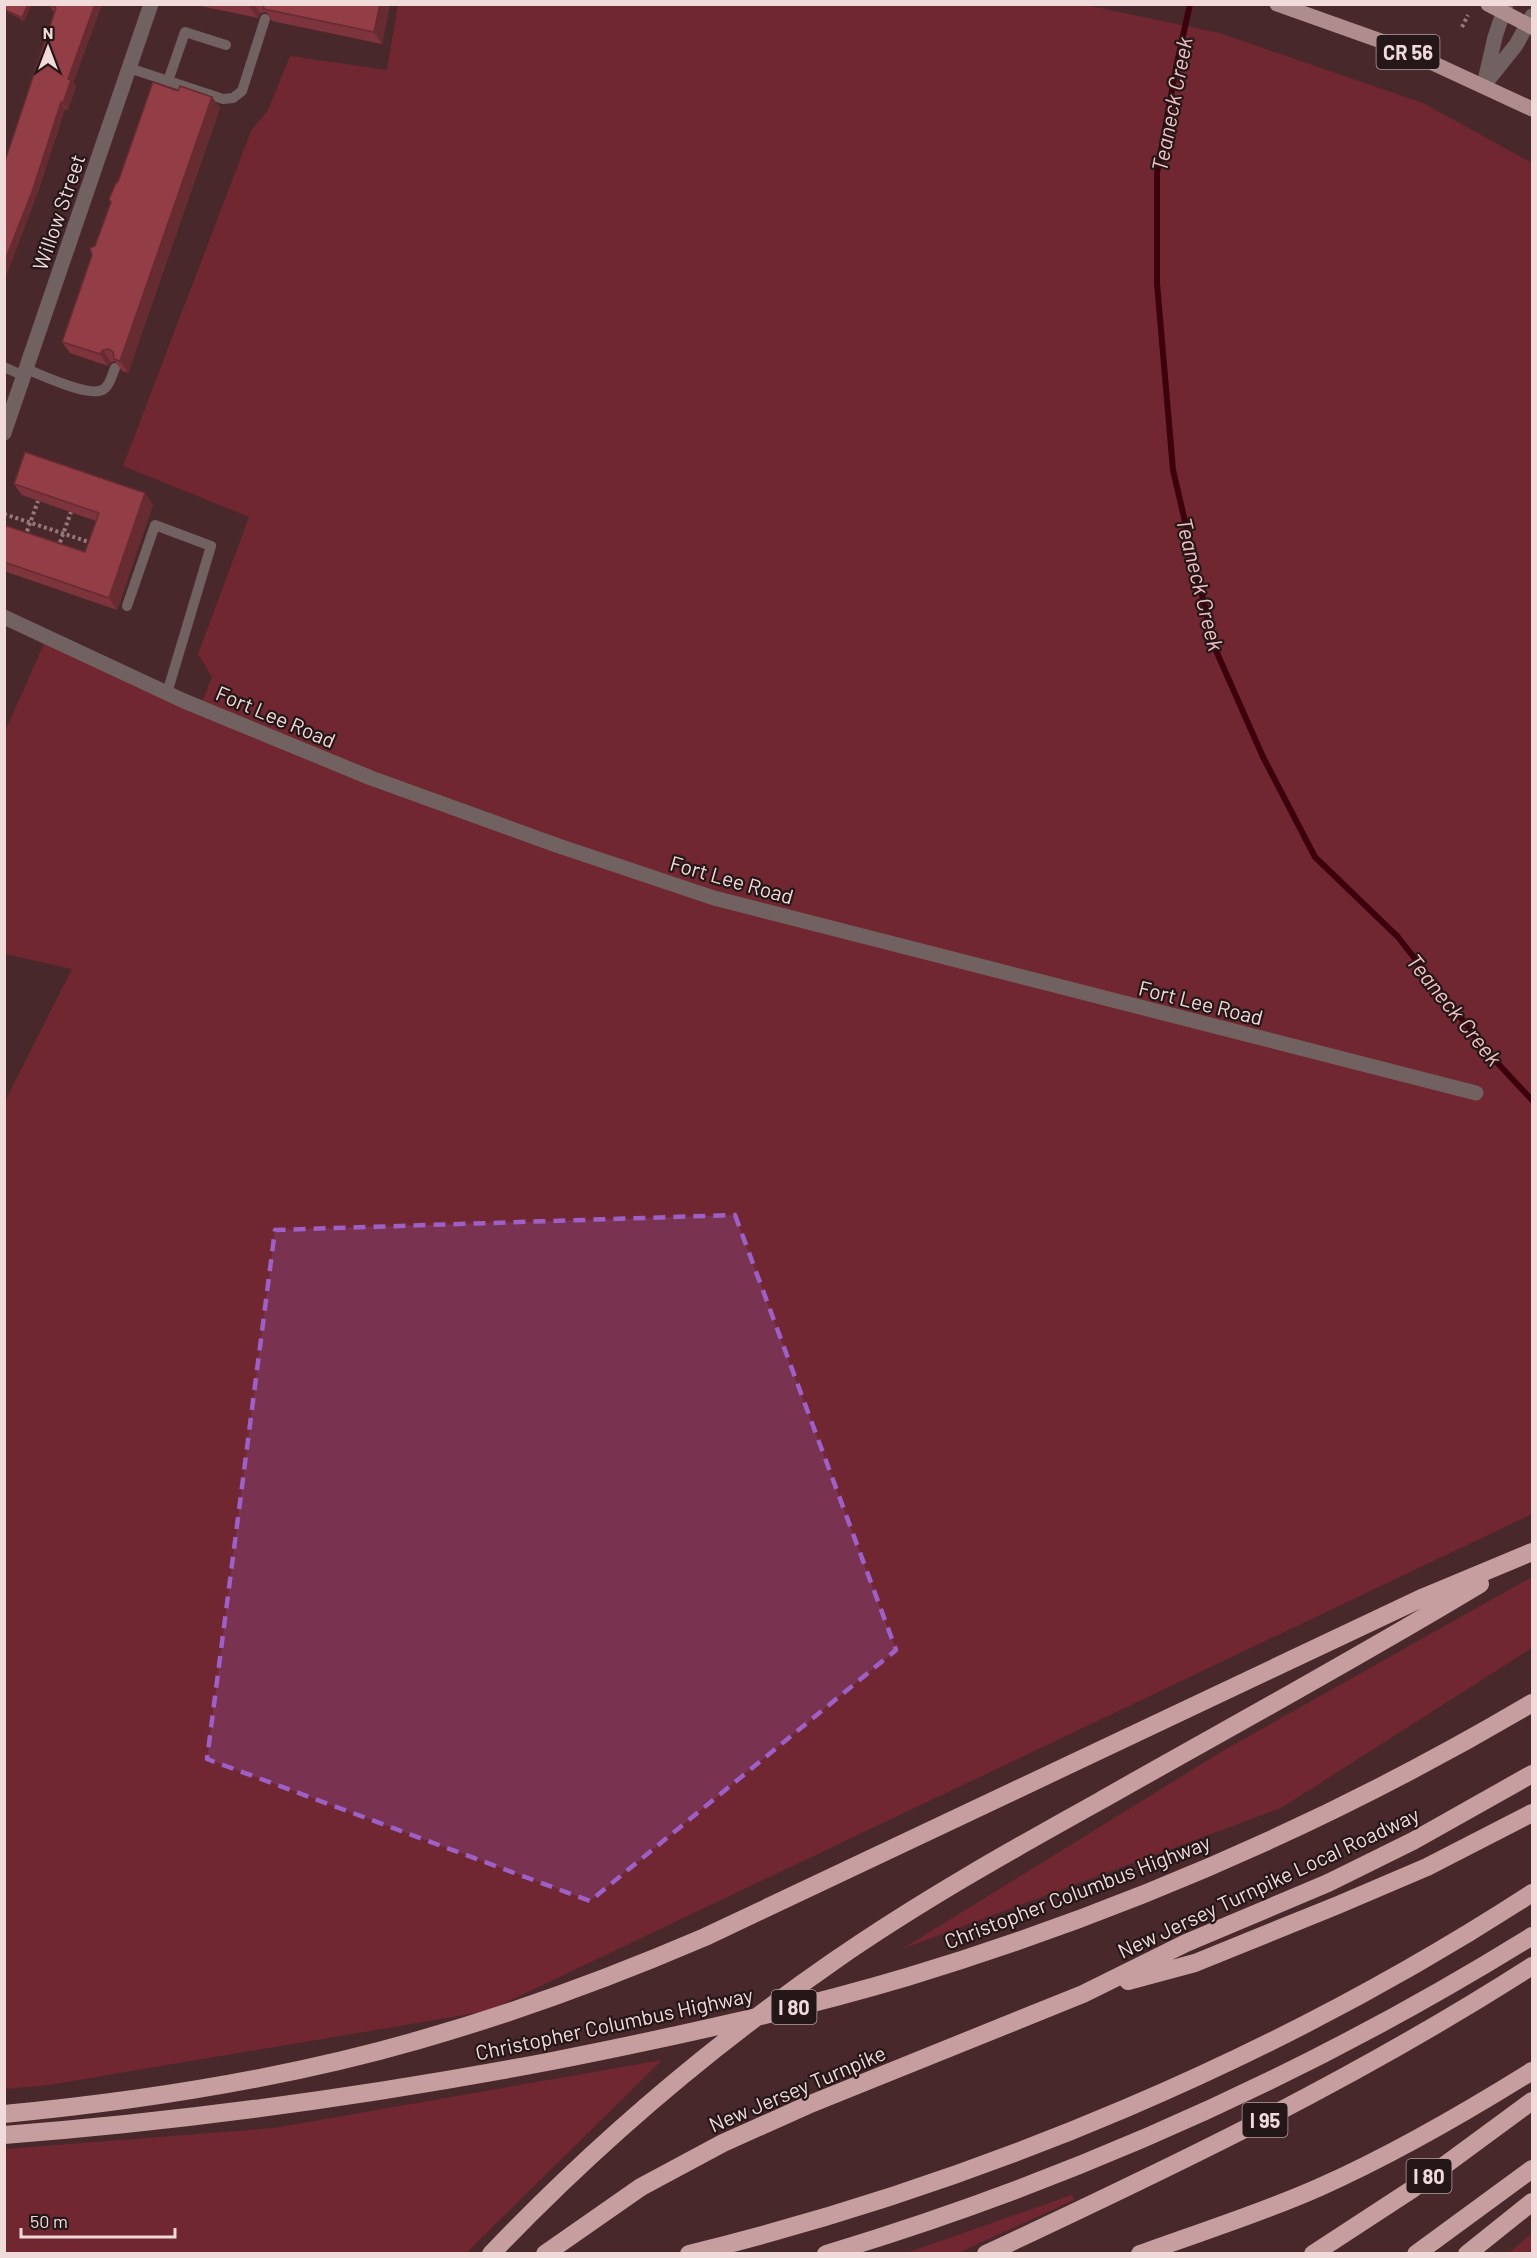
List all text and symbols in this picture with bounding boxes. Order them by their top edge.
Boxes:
north arrow [18,18,78,78]
text: N [43,23,53,42]
water label: Teaneck Creek [1145,34,1197,173]
road number: CR 56 [1376,35,1440,69]
street label: Willow Street [26,151,90,273]
water label: Teaneck Creek [1172,515,1230,654]
street label: Fort Lee Road [213,680,339,752]
street label: Fort Lee Road [667,849,797,909]
water label: Teaneck Creek [1402,948,1508,1070]
street label: Fort Lee Road [1136,974,1266,1030]
street label: New Jersey Turnpike Local Roadway [1113,1801,1423,1963]
street label: Christopher Columbus Highway [940,1829,1214,1953]
street label: Christopher Columbus Highway [473,1981,755,2065]
road number: I 80 [772,1990,816,2024]
street label: New Jersey Turnpike [705,2039,889,2137]
road number: I 95 [1242,2103,1288,2137]
road number: I 80 [1406,2159,1452,2193]
scale bar [21,2201,176,2239]
text: 50 m [30,2210,68,2232]

